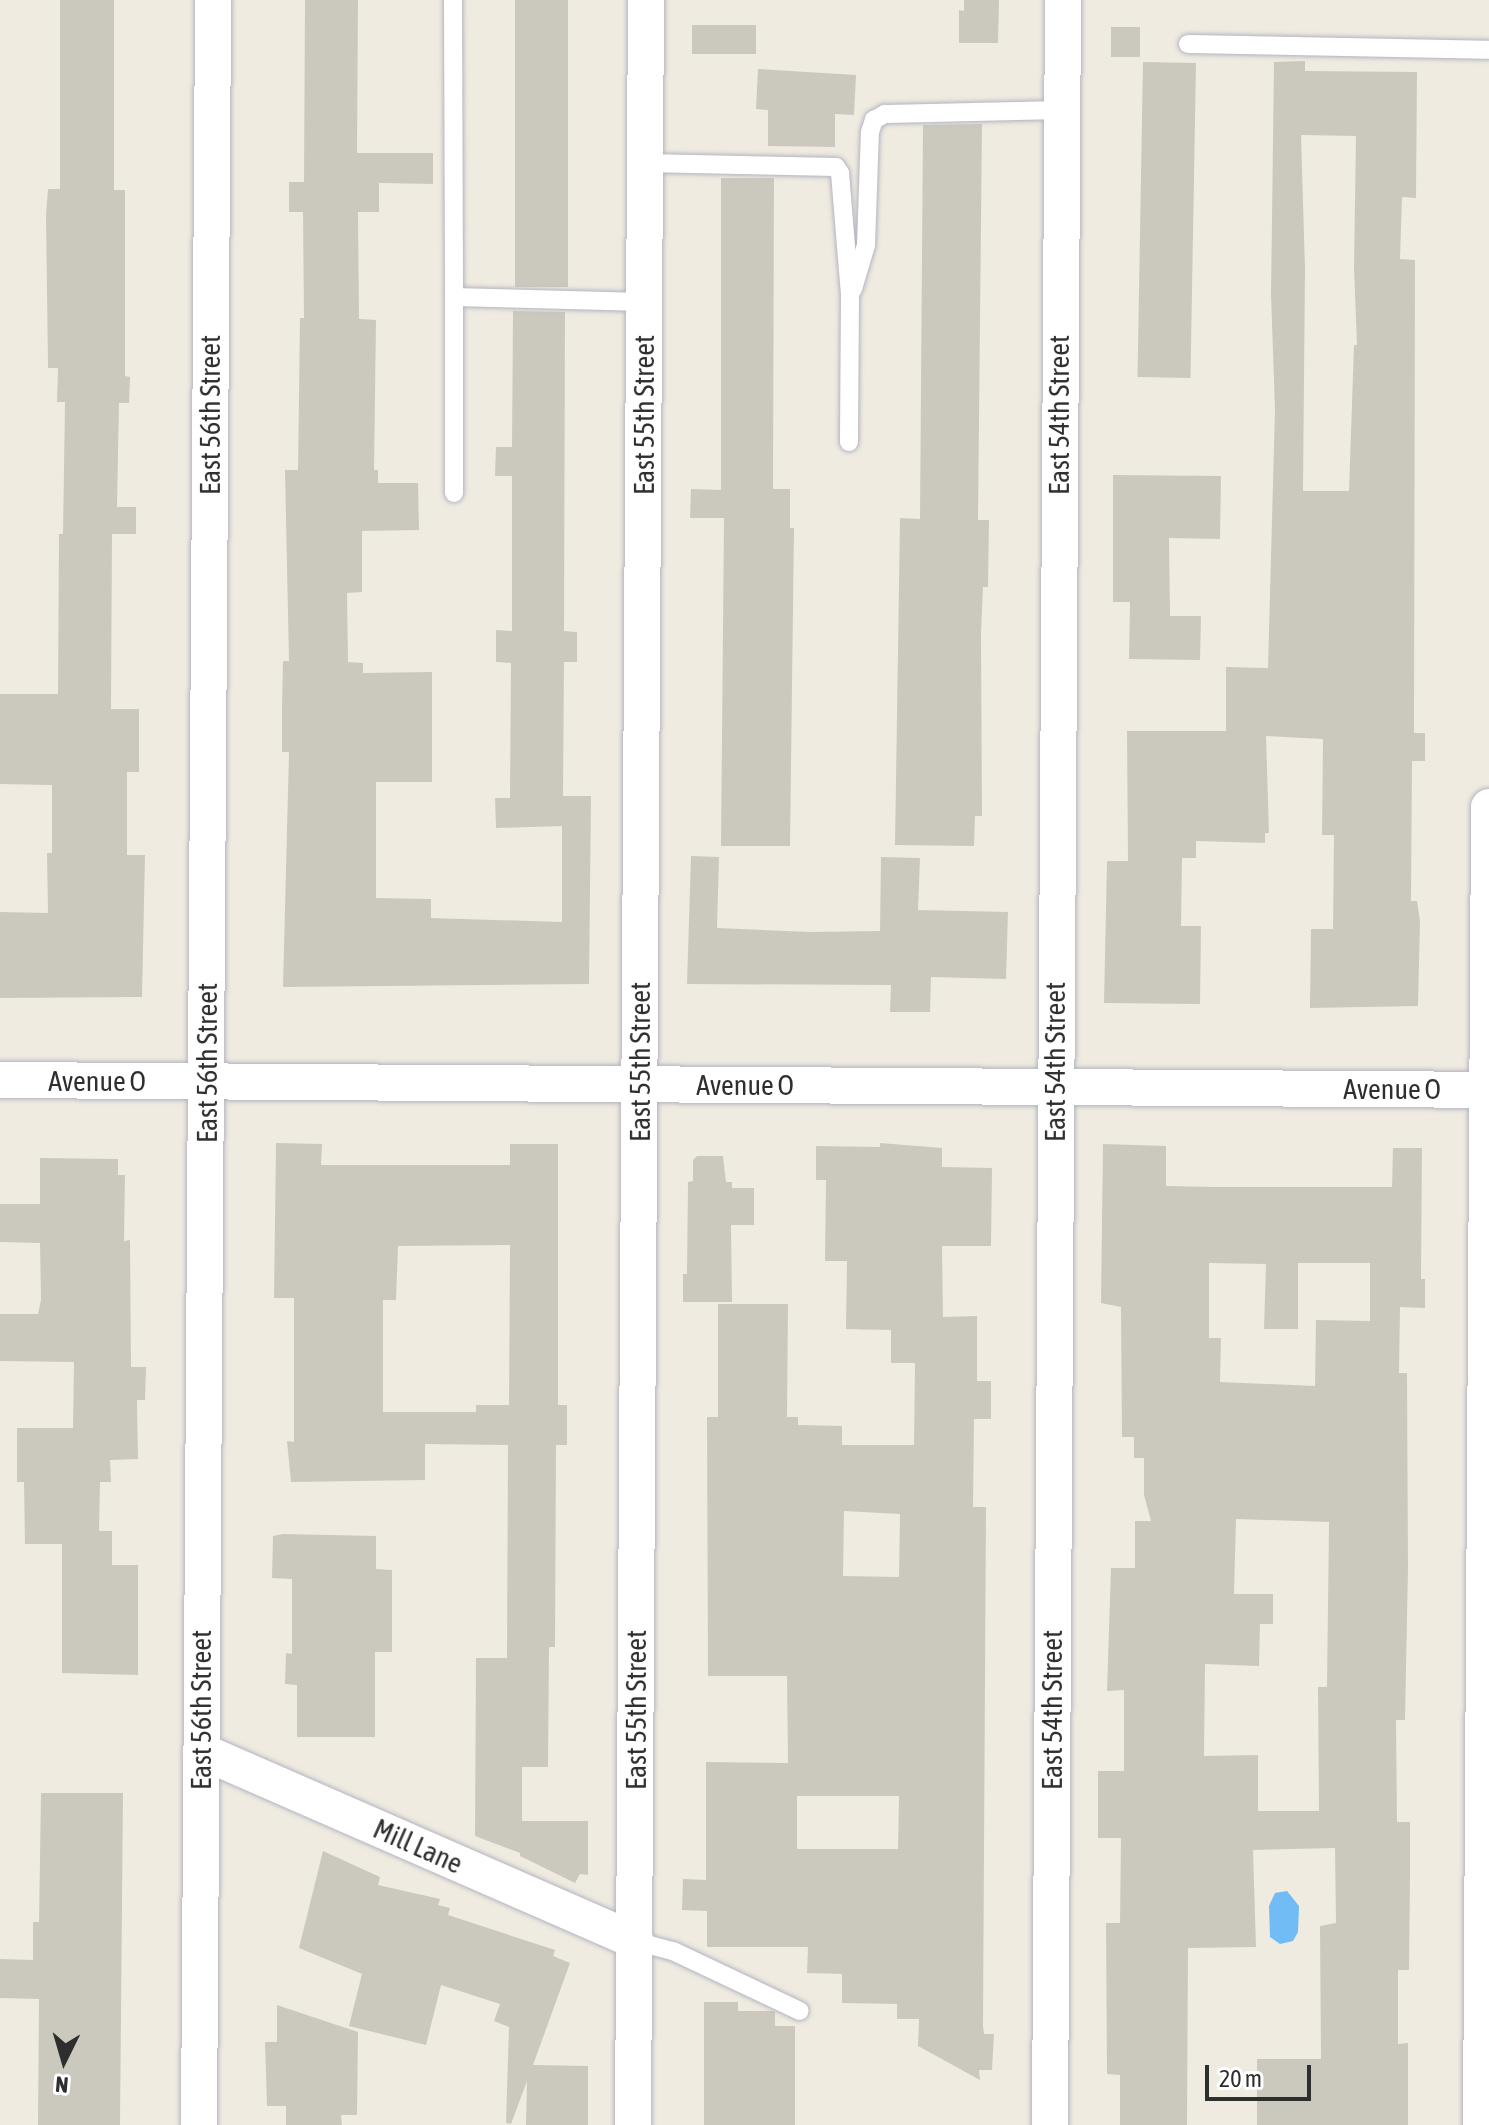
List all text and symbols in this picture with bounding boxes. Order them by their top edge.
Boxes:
street label: East 56th Street [193,335,227,495]
street label: East 55th Street [627,335,661,495]
street label: East 54th Street [1042,335,1076,495]
street label: East 55th Street [623,982,657,1142]
street label: East 54th Street [1038,982,1072,1142]
street label: East 56th Street [190,983,224,1143]
street label: Avenue O [48,1064,146,1098]
street label: Avenue O [696,1068,794,1102]
street label: Avenue O [1343,1072,1441,1106]
street label: East 56th Street [184,1630,218,1790]
street label: East 55th Street [619,1630,653,1790]
street label: East 54th Street [1035,1630,1069,1790]
street label: Mill Lane [368,1812,468,1880]
north arrow [24,2021,104,2101]
scale bar [1209,2049,1315,2099]
text: 20 m [1219,2065,1262,2092]
text: N [54,2071,70,2098]

